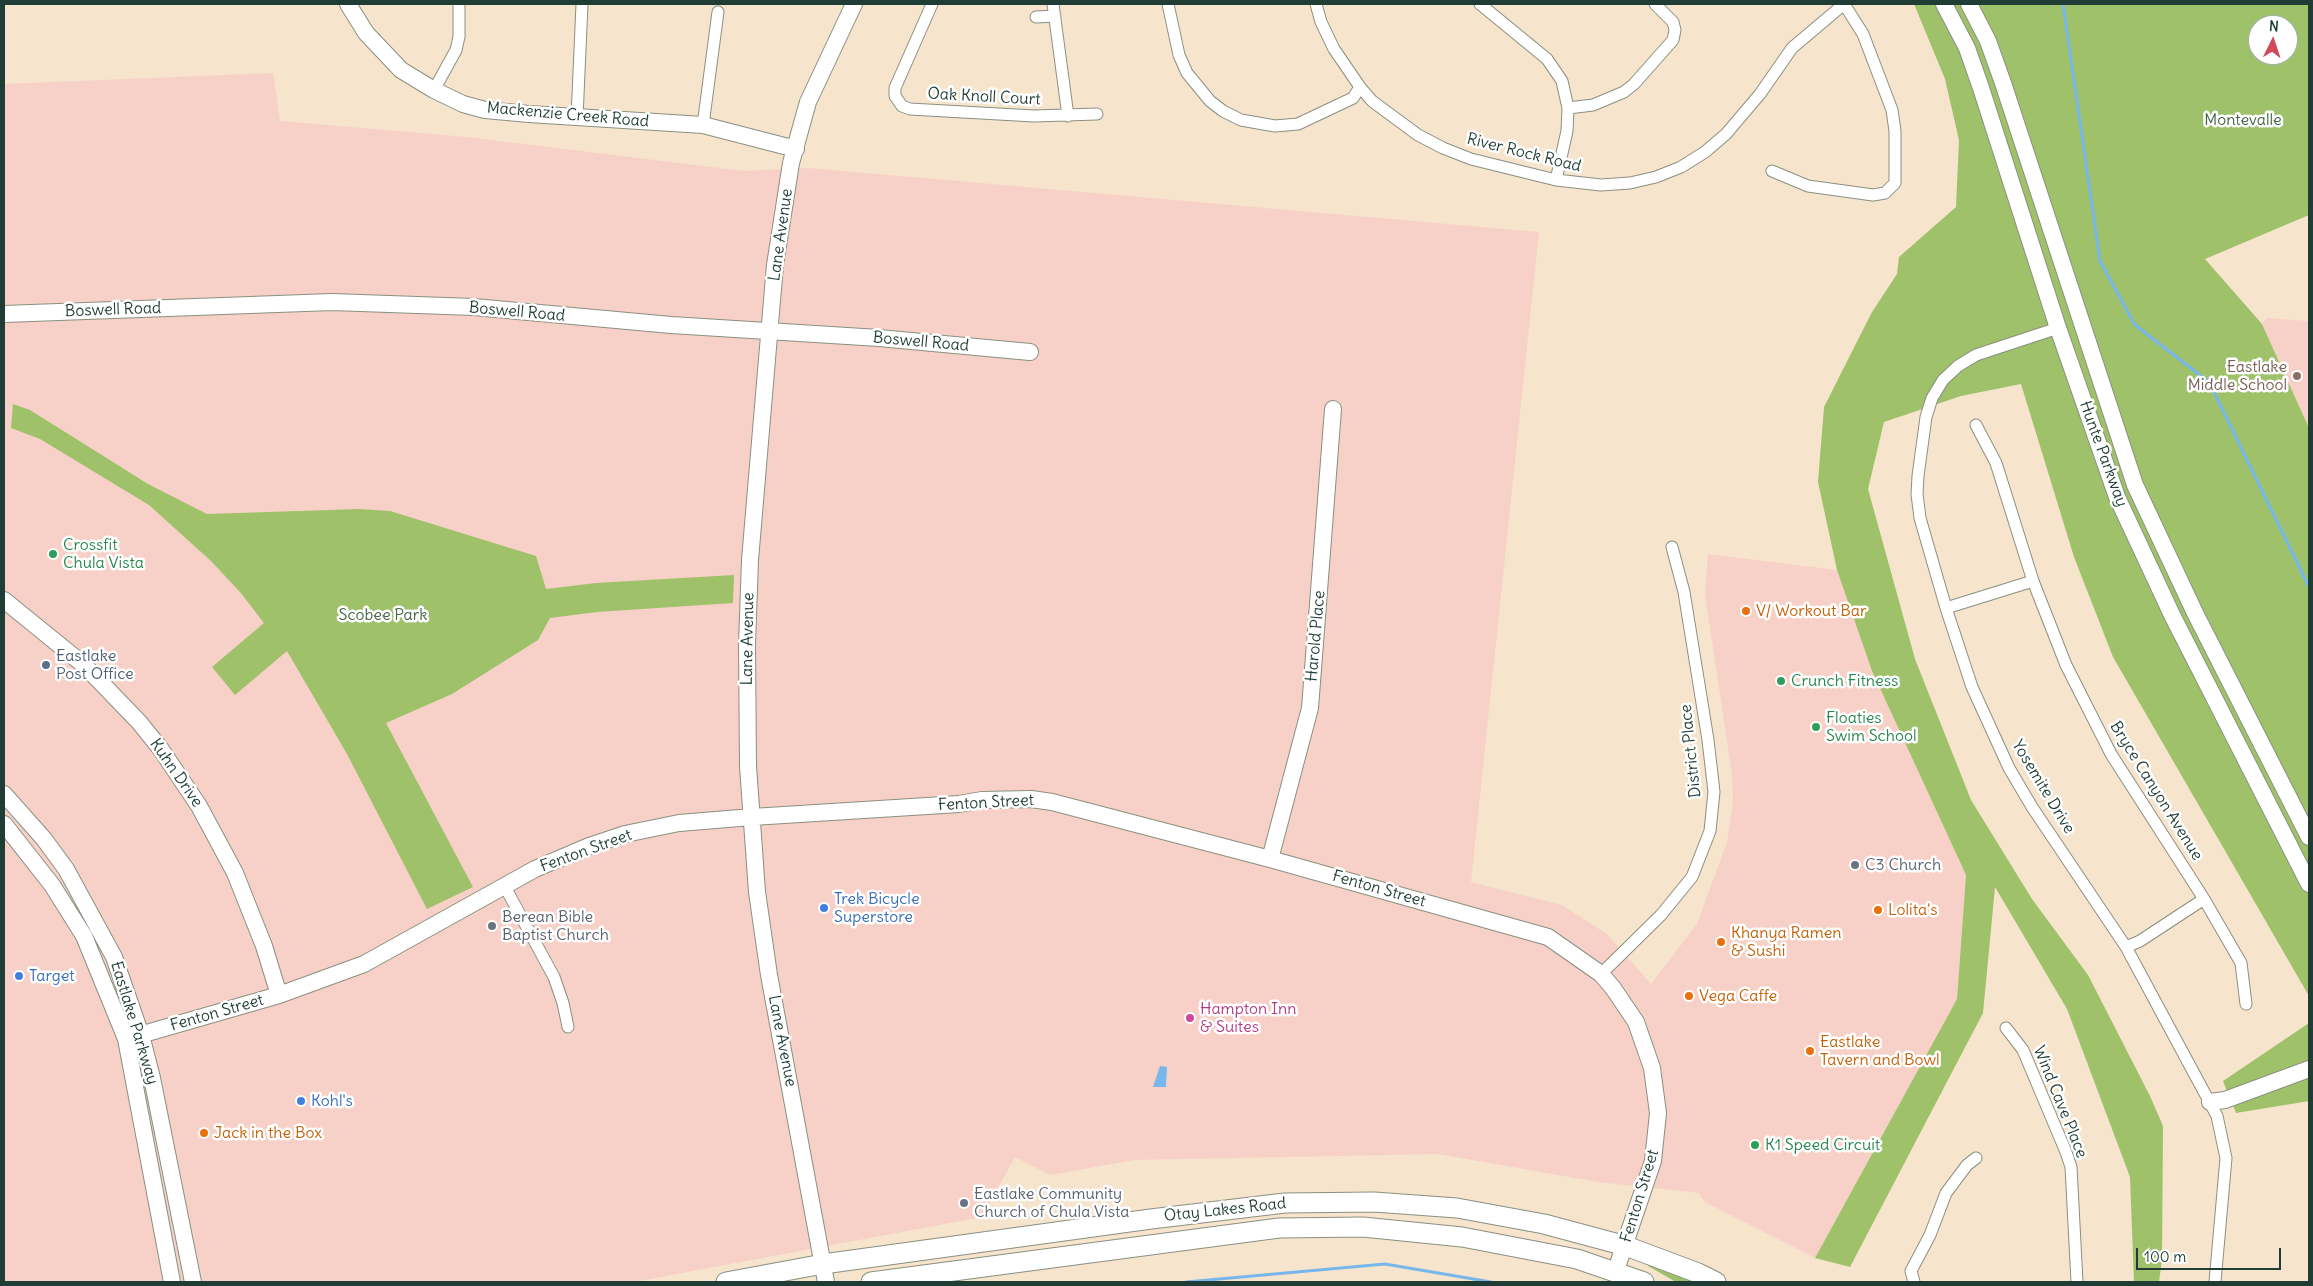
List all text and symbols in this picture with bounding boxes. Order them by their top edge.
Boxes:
north arrow [2248,15,2298,65]
text: N [2269,17,2279,35]
street label: Oak Knoll Court [927,84,1041,110]
street label: Mackenzie Creek Road [486,98,650,132]
park label: Montevalle [2204,110,2282,130]
street label: River Rock Road [1465,130,1583,176]
street label: Lane Avenue [765,188,797,282]
street label: Boswell Road [468,298,566,326]
street label: Boswell Road [64,299,162,321]
street label: Boswell Road [872,328,970,356]
place label: Eastlake Middle School [2188,357,2287,395]
marker: Eastlake Middle School [2291,370,2303,382]
street label: Hunte Parkway [2075,398,2131,510]
place label: Crossfit Chula Vista [63,535,144,573]
marker: Crossfit Chula Vista [47,548,59,560]
street label: Harold Place [1302,590,1330,682]
street label: Lane Avenue [738,592,758,686]
place label: V/ Workout Bar [1756,601,1866,621]
park label: Scobee Park [339,605,427,625]
marker: V/ Workout Bar [1740,605,1752,617]
place label: Eastlake Post Office [56,646,134,684]
marker: Eastlake Post Office [40,659,52,671]
place label: Crunch Fitness [1791,671,1898,691]
marker: Crunch Fitness [1775,675,1787,687]
street label: District Place [1677,703,1705,799]
place label: Floaties Swim School [1826,708,1917,746]
street label: Bryce Canyon Avenue [2105,718,2207,864]
marker: Floaties Swim School [1810,721,1822,733]
street label: Kuhn Drive [145,735,207,811]
street label: Yosemite Drive [2008,737,2078,837]
street label: Fenton Street [938,791,1034,815]
street label: Fenton Street [538,826,634,876]
place label: C3 Church [1865,855,1941,875]
marker: C3 Church [1849,859,1861,871]
street label: Fenton Street [1330,867,1428,911]
place label: Trek Bicycle Superstore [834,889,920,927]
place label: Lolita's [1888,900,1938,920]
marker: Trek Bicycle Superstore [818,902,830,914]
marker: Lolita's [1872,904,1884,916]
place label: Berean Bible Baptist Church [502,907,609,945]
marker: Berean Bible Baptist Church [486,920,498,932]
place label: Khanya Ramen & Sushi [1731,923,1842,961]
marker: Khanya Ramen & Sushi [1715,936,1727,948]
street label: Eastlake Parkway [106,959,162,1087]
place label: Target [29,966,75,986]
marker: Target [13,970,25,982]
place label: Vega Caffe [1699,986,1777,1006]
marker: Vega Caffe [1683,990,1695,1002]
street label: Fenton Street [168,991,266,1035]
street label: Lane Avenue [764,993,800,1089]
place label: Hampton Inn & Suites [1200,999,1297,1037]
marker: Hampton Inn & Suites [1184,1012,1196,1024]
place label: Eastlake Tavern and Bowl [1820,1032,1940,1070]
street label: Wind Cave Place [2029,1043,2091,1161]
marker: Eastlake Tavern and Bowl [1804,1045,1816,1057]
place label: Kohl's [311,1091,353,1111]
marker: Kohl's [295,1095,307,1107]
place label: Jack in the Box [214,1123,322,1143]
marker: Jack in the Box [198,1127,210,1139]
place label: K1 Speed Circuit [1765,1135,1880,1155]
marker: K1 Speed Circuit [1749,1139,1761,1151]
street label: Fenton Street [1617,1147,1663,1245]
place label: Eastlake Community Church of Chula Vista [974,1184,1129,1222]
street label: Otay Lakes Road [1163,1194,1287,1226]
marker: Eastlake Community Church of Chula Vista [958,1197,970,1209]
scale bar [2138,1238,2283,1270]
text: 100 m [2144,1247,2186,1266]

